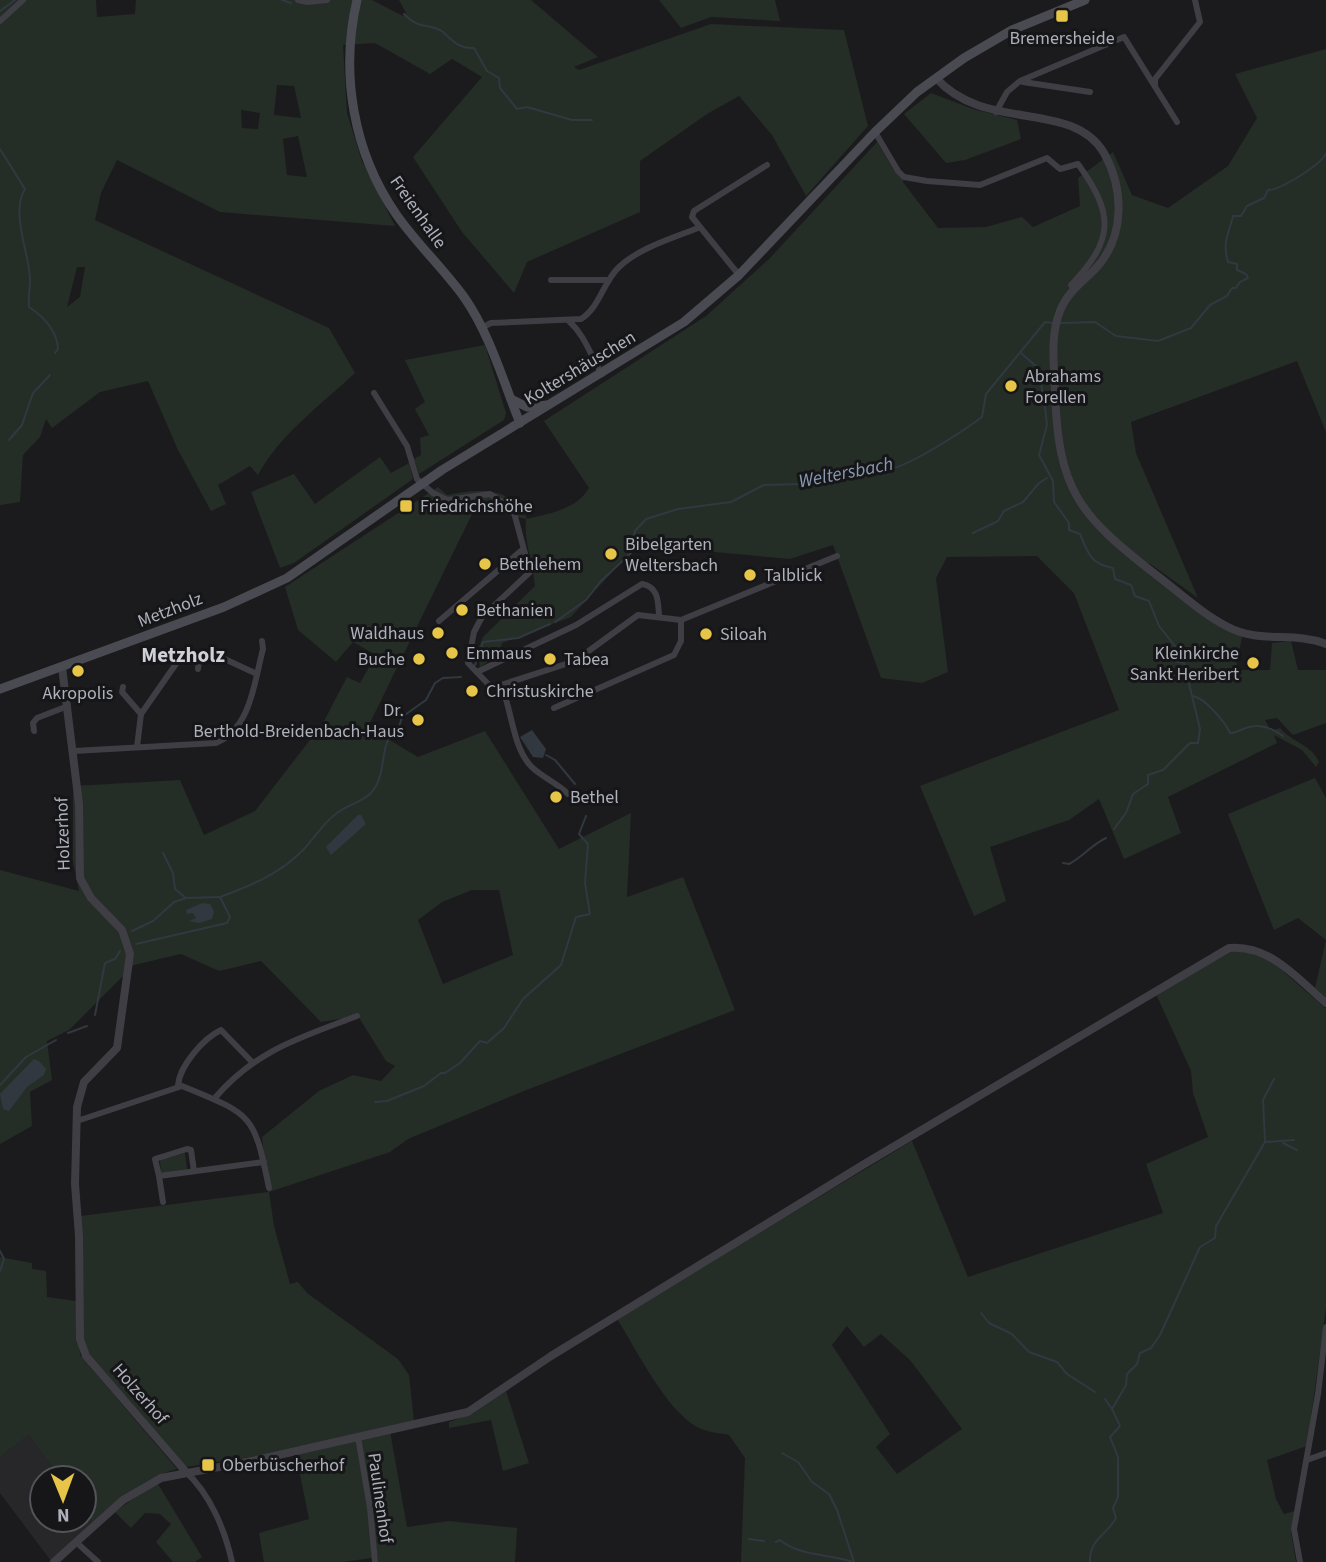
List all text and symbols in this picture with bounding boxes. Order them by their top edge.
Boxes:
marker: Bremersheide [1054,8,1070,24]
place label: Bremersheide [1009,26,1115,51]
street label: Freienhalle [384,171,452,254]
street label: Koltershäuschen [520,325,640,411]
place label: Abrahams Forellen [1025,364,1101,410]
marker: Abrahams Forellen [1003,378,1019,394]
water label: Weltersbach [796,451,896,495]
place label: Friedrichshöhe [420,494,533,519]
marker: Friedrichshöhe [398,498,414,514]
place label: Bibelgarten Weltersbach [625,532,718,578]
marker: Bibelgarten Weltersbach [603,546,619,562]
place label: Bethlehem [499,552,581,577]
marker: Bethlehem [477,556,493,572]
place label: Talblick [764,563,822,588]
marker: Talblick [742,567,758,583]
street label: Metzholz [134,586,206,634]
place label: Bethanien [476,598,553,623]
marker: Bethanien [454,602,470,618]
place label: Waldhaus [350,621,424,646]
place label: Siloah [720,622,767,647]
marker: Waldhaus [430,625,446,641]
marker: Siloah [698,626,714,642]
district label: Metzholz [141,640,225,670]
place label: Emmaus [466,641,532,666]
place label: Kleinkirche Sankt Heribert [1130,641,1239,687]
marker: Emmaus [444,645,460,661]
place label: Buche [358,647,405,672]
place label: Tabea [564,647,609,672]
marker: Buche [411,651,427,667]
marker: Tabea [542,651,558,667]
marker: Kleinkirche Sankt Heribert [1245,655,1261,671]
marker: Akropolis [70,663,86,679]
place label: Christuskirche [486,679,594,704]
place label: Akropolis [43,681,113,706]
marker: Christuskirche [464,683,480,699]
place label: Dr. Berthold-Breidenbach-Haus [193,698,404,744]
marker: Dr. Berthold-Breidenbach-Haus [410,712,426,728]
place label: Bethel [570,785,619,810]
marker: Bethel [548,789,564,805]
street label: Holzerhof [49,796,77,871]
street label: Holzerhof [106,1358,174,1430]
street label: Paulinenhof [361,1451,399,1545]
place label: Oberbüscherhof [222,1453,345,1478]
marker: Oberbüscherhof [200,1457,216,1473]
north arrow [28,1464,98,1534]
text: N [57,1501,70,1528]

